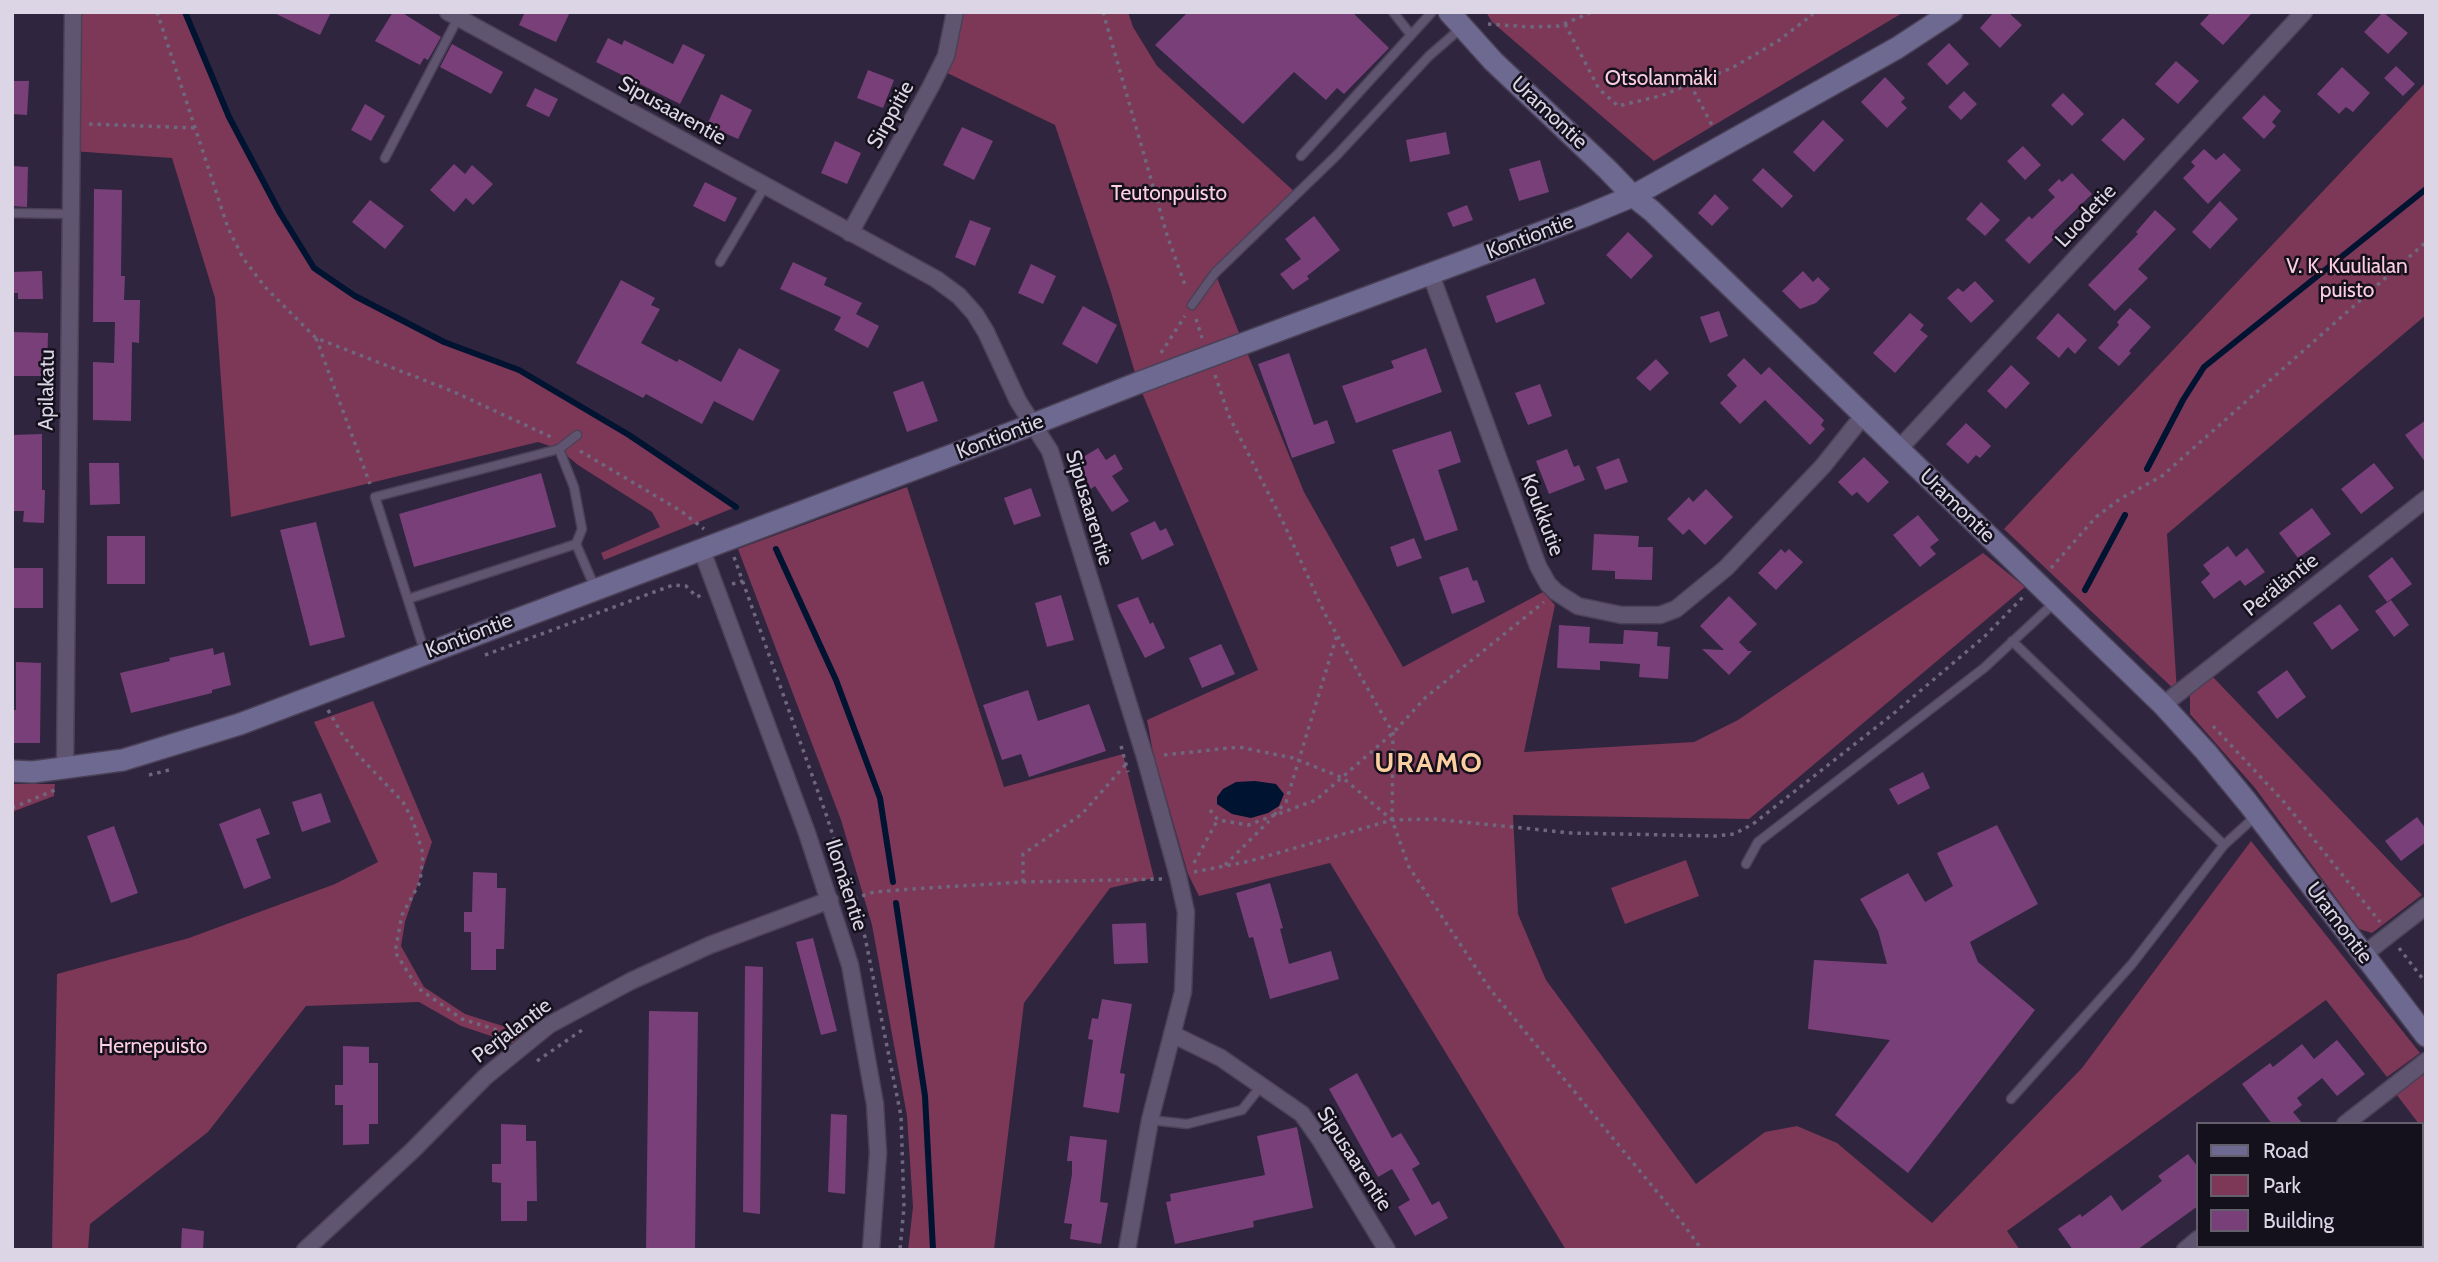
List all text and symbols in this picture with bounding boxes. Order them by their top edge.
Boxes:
park label: Otsolanmäki [1605,66,1717,92]
street label: Sipusaarentie [614,71,730,151]
street label: Uramontie [1506,71,1592,155]
street label: Sirppitie [862,77,920,153]
street label: Luodetie [2050,179,2122,253]
park label: Teutonpuisto [1111,181,1227,207]
street label: Kontiontie [1483,209,1577,265]
park label: V. K. Kuulialan puisto [2286,254,2408,304]
street label: Apilakatu [34,349,60,431]
street label: Kontiontie [953,409,1047,465]
street label: Sipusaarentie [1060,447,1118,569]
street label: Uramontie [1914,464,2000,548]
street label: Koukkutie [1515,470,1569,560]
street label: Peräläntie [2239,548,2323,622]
street label: Kontiontie [422,608,516,664]
district label: URAMO [1375,747,1483,781]
street label: Ilomäentie [819,836,873,934]
street label: Uramontie [2300,877,2378,969]
street label: Perjalantie [467,993,557,1069]
park label: Hernepuisto [99,1034,207,1060]
street label: Sipusaarentie [1311,1102,1397,1216]
legend [2196,1122,2424,1248]
text: Road [2263,1138,2309,1163]
text: Park [2263,1173,2301,1198]
text: Building [2263,1208,2334,1233]

